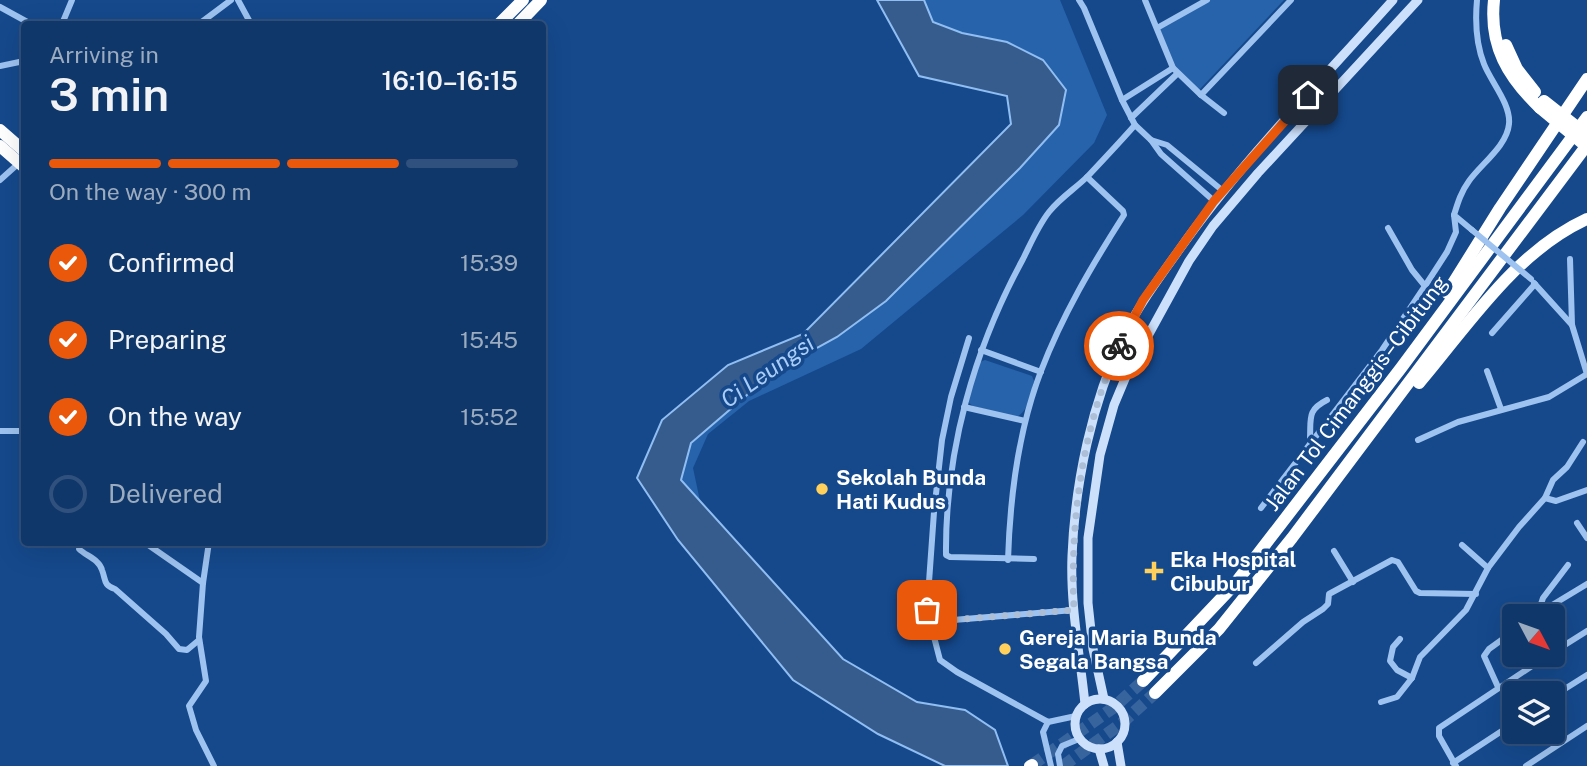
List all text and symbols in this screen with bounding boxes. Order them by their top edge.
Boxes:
text: Arriving in [49,41,159,68]
text: 16:10–16:15 [381,65,518,96]
pin [1278,65,1338,125]
text: 3 min [49,67,169,121]
icon: home [1289,76,1327,114]
text: On the way · 300 m [49,178,251,205]
icon: check [49,244,87,282]
text: Confirmed [108,247,235,278]
text: 15:39 [460,249,518,276]
street label: Jalan Tol Cimanggis–Cibitung [1259,270,1453,516]
courier [1084,311,1154,381]
icon: check [49,321,87,359]
text: Preparing [108,324,227,355]
text: 15:45 [460,326,518,353]
icon: bike [1100,327,1138,365]
water label: Ci Leungsi [715,329,819,413]
icon: check [49,398,87,436]
text: On the way [108,401,242,432]
text: 15:52 [460,403,518,430]
place label: Sekolah Bunda Hati Kudus [836,465,986,514]
text: Delivered [108,478,223,509]
marker: Sekolah Bunda Hati Kudus [814,481,830,497]
place label: Eka Hospital Cibubur [1170,547,1297,596]
marker: Eka Hospital Cibubur [1144,561,1164,581]
pin [897,580,957,640]
icon: bag [908,591,946,629]
north arrow [1502,604,1564,667]
map controls [1502,604,1565,744]
place label: Gereja Maria Bunda Segala Bangsa [1019,625,1217,674]
marker: Gereja Maria Bunda Segala Bangsa [997,641,1013,657]
button: layers [1502,681,1565,744]

